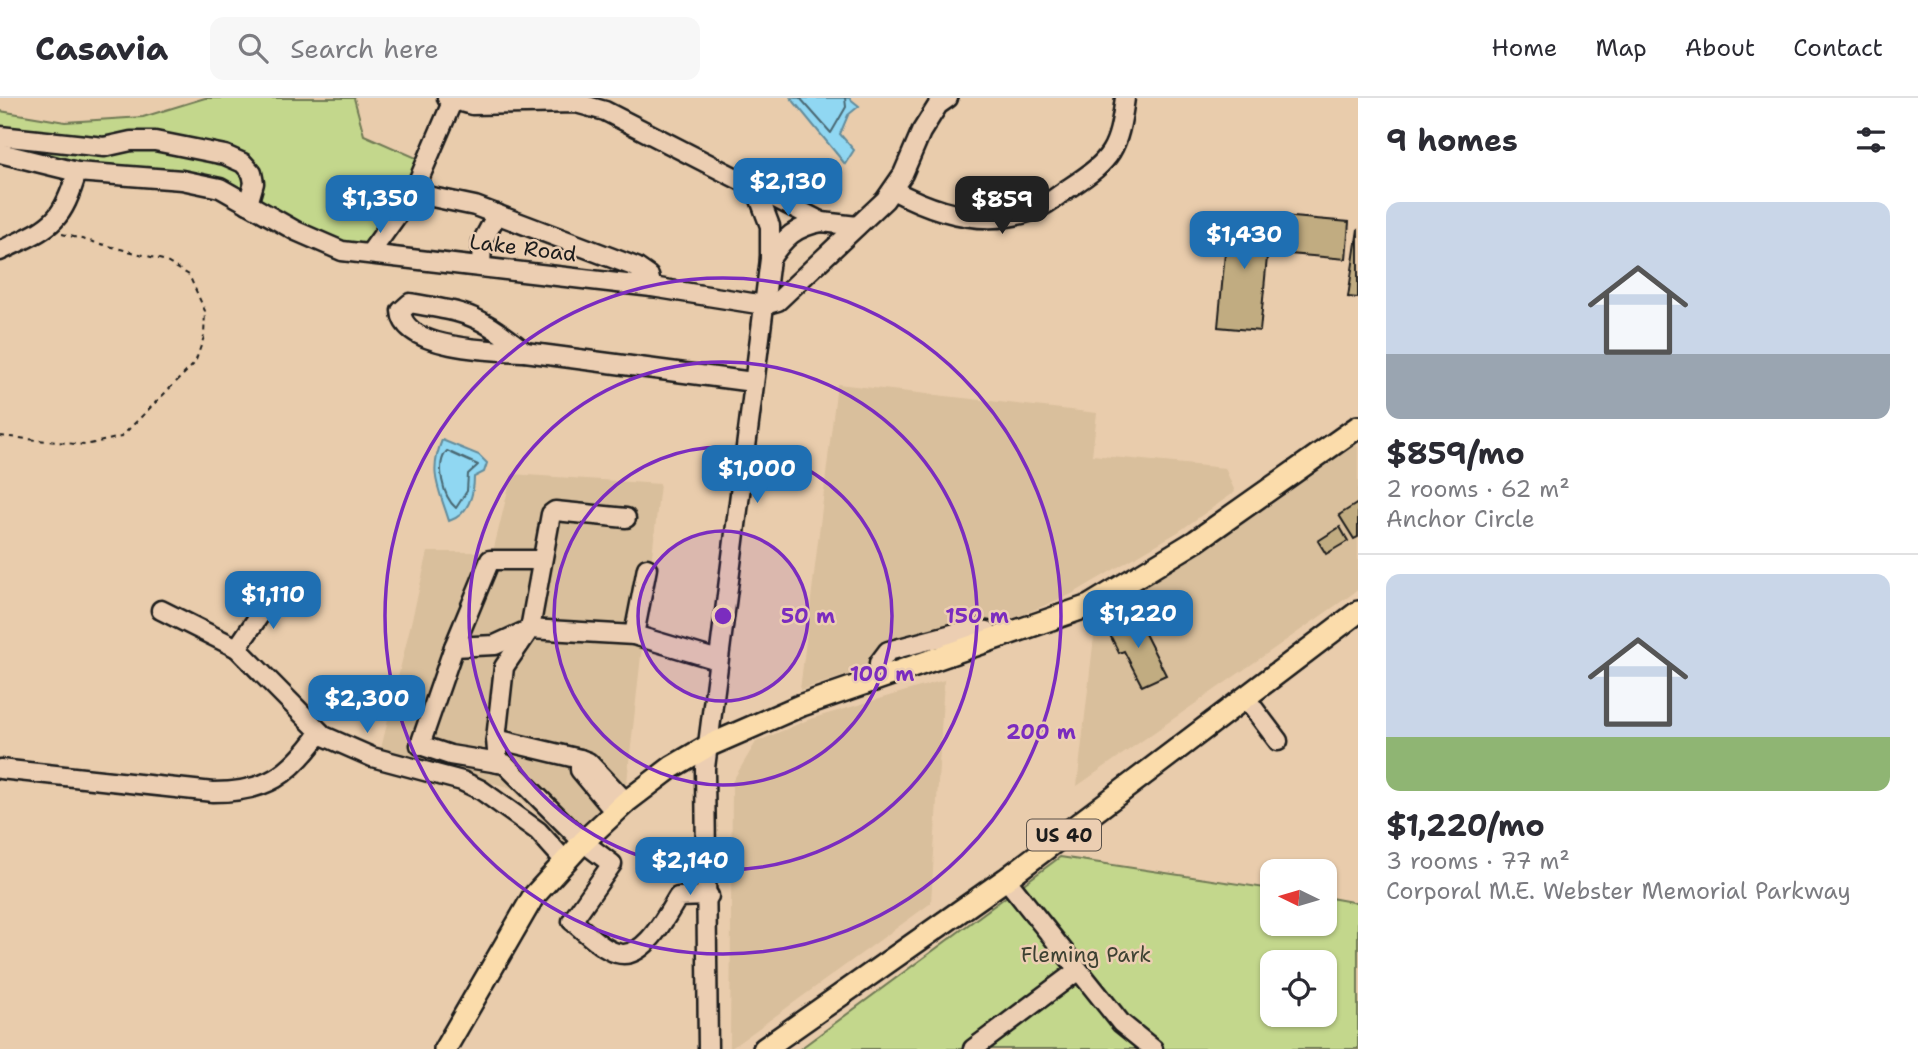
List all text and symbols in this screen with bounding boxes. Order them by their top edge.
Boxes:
search box [210,17,700,80]
text: Casavia [35,26,168,71]
icon: search [234,29,272,67]
text: Search here [290,31,439,66]
text: Home [1491,32,1557,64]
text: Map [1595,32,1647,64]
text: About [1685,32,1755,64]
text: Contact [1793,32,1883,64]
text: 9 homes [1386,120,1518,161]
icon: filters [1852,121,1890,159]
pin: $2,130 [731,158,845,218]
text: $2,130 [749,166,827,196]
pin: $1,350 [323,176,437,235]
pin: $859 [961,176,1043,236]
text: $1,350 [342,183,418,213]
text: $859 [971,184,1033,214]
pin: $1,430 [1187,212,1301,271]
text: $1,430 [1206,219,1282,249]
street label: Lake Road [468,228,578,268]
icon: home [1575,247,1701,373]
text: $859/mo [1386,433,1525,474]
pin: $1,000 [700,446,814,505]
text: $1,000 [718,453,796,483]
text: 2 rooms · 62 m² [1386,474,1570,504]
text: Anchor Circle [1386,504,1535,534]
pin: $1,110 [216,572,330,631]
text: $1,110 [241,579,305,609]
pin: $1,220 [1081,590,1195,650]
text: $1,220 [1099,598,1177,628]
text: 50 m [781,602,835,630]
text: 150 m [945,602,1009,630]
centre of rings [711,604,735,628]
icon: home [1575,619,1701,745]
text: 100 m [850,660,914,688]
pin: $2,300 [310,676,424,735]
text: $2,300 [324,683,410,713]
text: 200 m [1006,718,1076,746]
text: $1,220/mo [1386,805,1545,846]
road number: US 40 [1027,820,1101,850]
pin: $2,140 [633,838,747,897]
text: $2,140 [651,845,729,875]
text: 3 rooms · 77 m² [1386,846,1570,876]
north arrow [1260,859,1337,936]
map controls [1260,859,1337,1027]
text: Corporal M.E. Webster Memorial Parkway [1386,876,1851,906]
park label: Fleming Park [1021,941,1151,969]
button: locate [1260,950,1337,1027]

